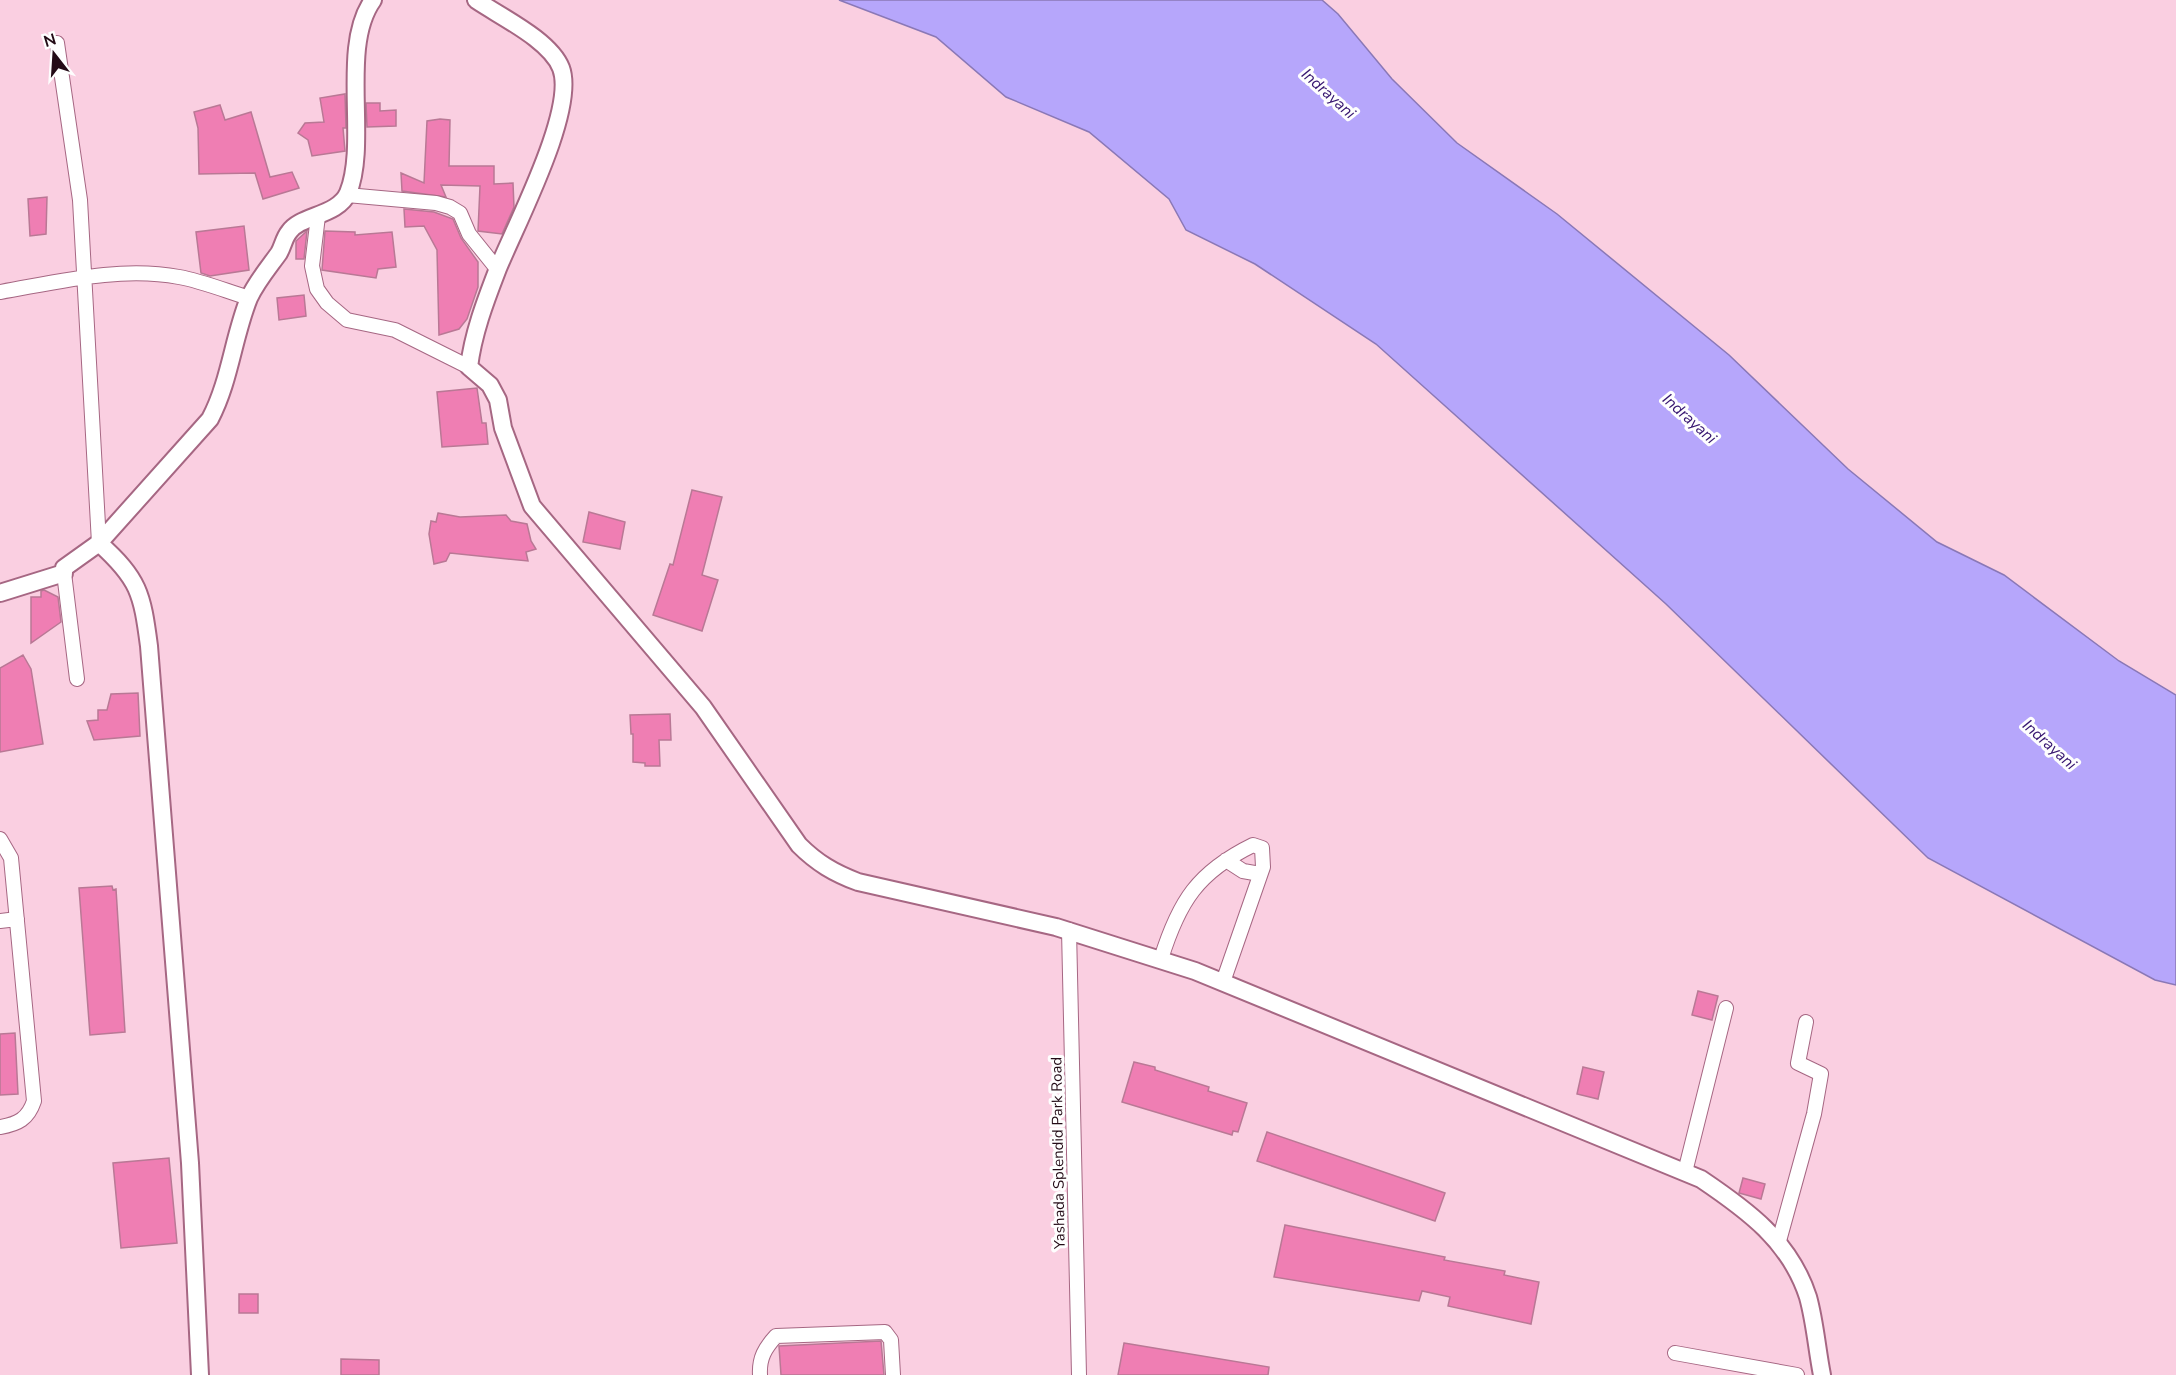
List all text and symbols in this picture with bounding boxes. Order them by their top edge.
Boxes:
north arrow [24,24,84,84]
text: N [41,28,59,53]
water label: Indrayani [1296,64,1360,124]
water label: Indrayani [1657,389,1721,449]
water label: Indrayani [2017,715,2081,775]
street label: Yashada Splendid Park Road [1046,1057,1070,1250]

